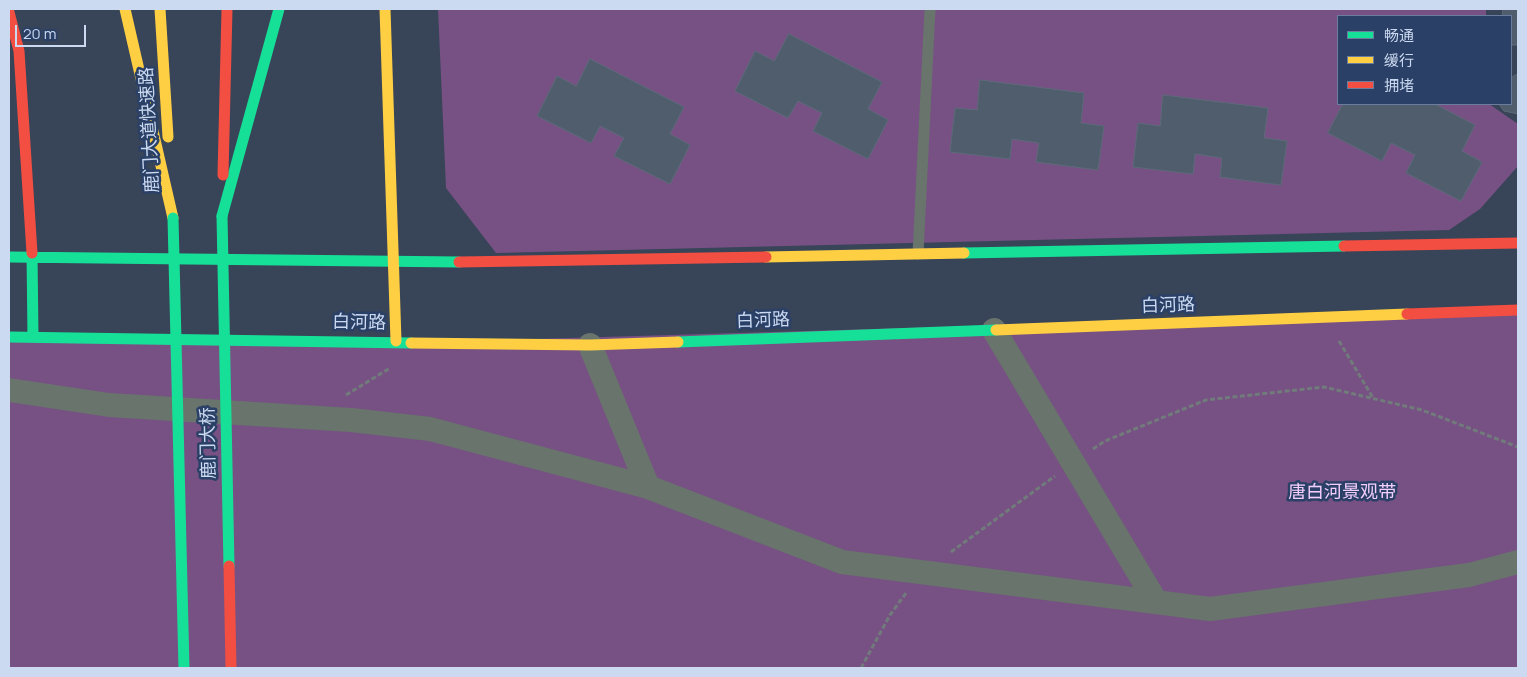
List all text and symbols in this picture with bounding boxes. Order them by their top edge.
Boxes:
scale bar [18,15,89,47]
legend [1337,15,1512,105]
text: 20 m [23,23,56,44]
text: 畅通 [1384,25,1414,46]
text: 缓行 [1384,50,1414,71]
street label: 鹿门大道快速路 [136,67,164,193]
text: 拥堵 [1384,75,1414,96]
street label: 白河路 [1141,294,1195,318]
street label: 白河路 [736,309,790,333]
street label: 白河路 [332,312,386,334]
street label: 鹿门大桥 [198,407,220,479]
park label: 唐白河景观带 [1288,482,1396,504]

